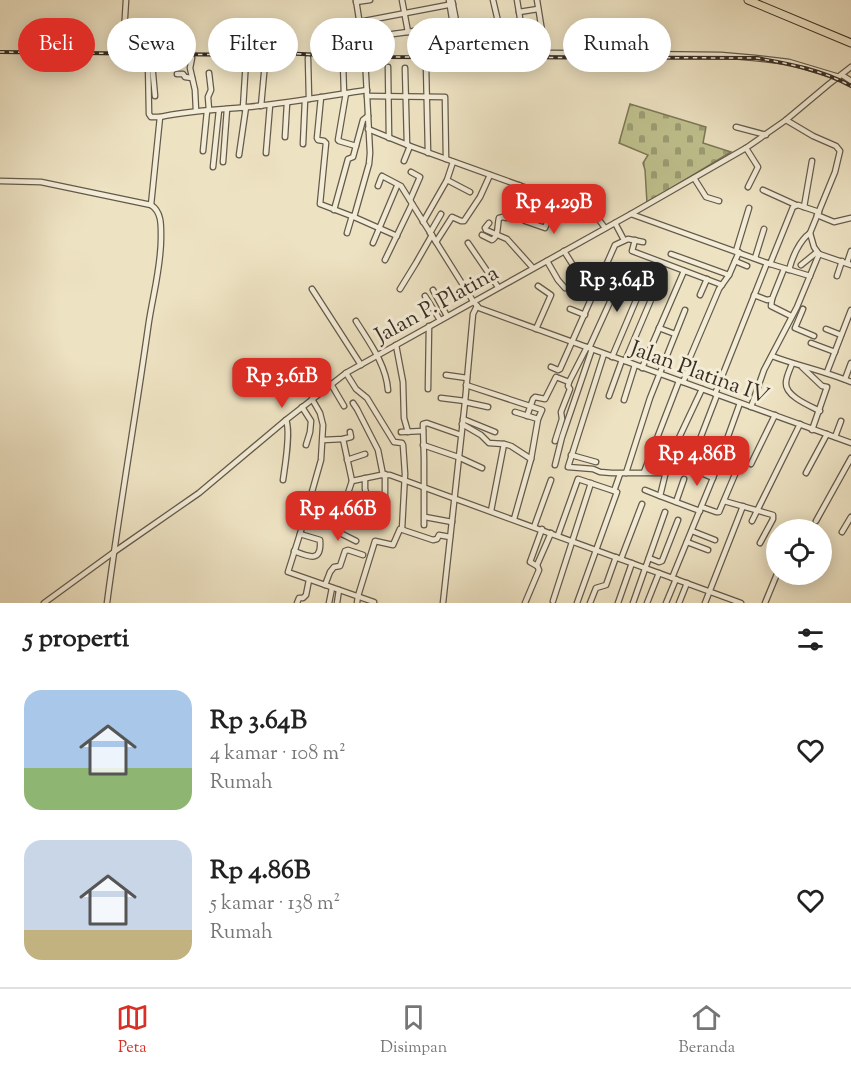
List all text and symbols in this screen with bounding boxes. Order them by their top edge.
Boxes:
chip: Beli [18,18,95,72]
chip: Sewa [107,18,196,72]
chip: Filter [208,18,298,72]
chip: Baru [310,18,395,72]
chip: Apartemen [407,18,551,72]
chip: Rumah [563,18,671,72]
pin: Rp 4.29B [492,184,616,235]
text: Rp 4.29B [516,189,592,218]
street label: Jalan P. Platina [369,258,505,353]
pin: Rp 3.64B [555,262,679,313]
text: Rp 3.64B [580,267,654,296]
street label: Jalan Platina IV [624,334,773,414]
pin: Rp 3.61B [220,358,344,409]
text: Rp 3.61B [246,363,318,392]
pin: Rp 4.86B [635,436,759,487]
text: Rp 4.86B [658,441,736,470]
pin: Rp 4.66B [276,491,400,542]
text: Rp 4.66B [300,496,376,525]
map controls [766,519,832,585]
button: locate [766,519,832,585]
text: 5 properti [24,621,129,658]
icon: filters [794,623,827,656]
text: Rp 3.64B [210,703,307,740]
icon: home [72,714,144,786]
icon: heart [794,734,827,767]
text: 4 kamar · 108 m² [210,740,346,769]
text: Rumah [210,769,273,798]
text: Rp 4.86B [210,853,310,890]
icon: home [72,864,144,936]
icon: heart [794,884,827,917]
text: 5 kamar · 138 m² [210,890,340,919]
text: Rumah [210,919,273,948]
tab: Peta [116,1001,149,1060]
tab: Disimpan [380,1001,447,1060]
tab: Beranda [679,1001,735,1060]

